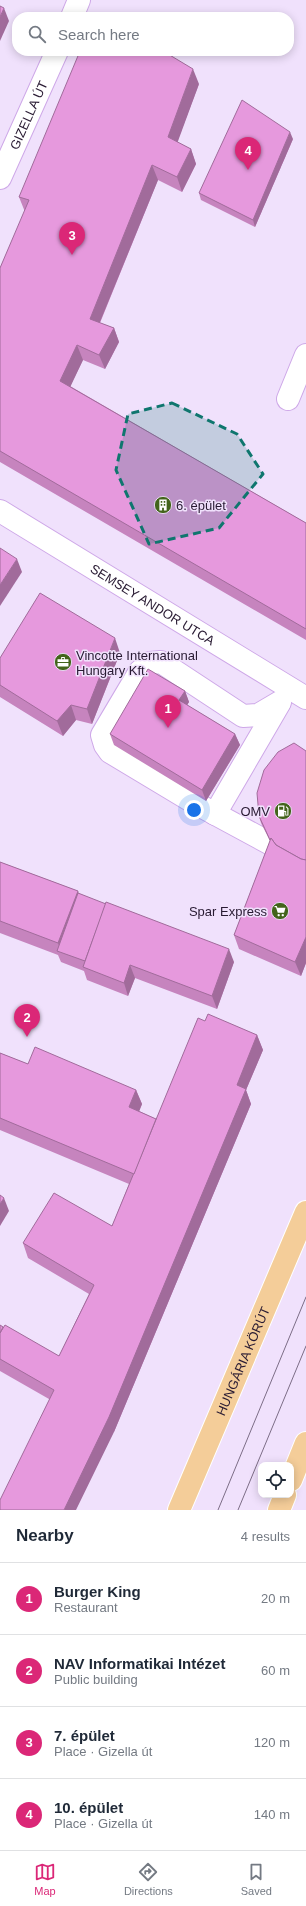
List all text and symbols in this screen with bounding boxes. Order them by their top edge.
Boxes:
search box [12,12,294,56]
icon: search [26,23,48,45]
text: Search here [58,26,140,43]
street label: GIZELLA ÚT [6,78,50,152]
pin: 4 [235,137,261,170]
pin: 3 [59,222,85,255]
building icon: 6. épület [153,495,173,515]
place label: 6. épület [176,498,226,513]
street label: SEMSEY ANDOR UTCA [88,561,218,648]
place label: Vincotte International Hungary Kft. [76,648,198,678]
office icon: Vincotte International Hungary Kft. [53,652,73,672]
pin: 1 [155,695,181,728]
your location [184,800,204,820]
fuel station icon: OMV [273,801,293,821]
place label: OMV [240,804,270,819]
supermarket icon: Spar Express [270,901,290,921]
place label: Spar Express [189,904,267,919]
pin: 2 [14,1004,40,1037]
street label: HUNGÁRIA KÖRÚT [213,1304,272,1418]
map controls [258,1462,294,1498]
button: locate [258,1462,294,1498]
text: Nearby [16,1526,74,1545]
text: 4 results [241,1529,290,1544]
text: Burger King [54,1583,141,1600]
text: 1 [25,1591,33,1606]
text: 20 m [261,1591,290,1606]
text: Restaurant [54,1600,118,1615]
text: NAV Informatikai Intézet [54,1655,225,1672]
text: 2 [25,1663,33,1678]
text: 60 m [261,1663,290,1678]
text: Public building [54,1672,138,1687]
text: 7. épület [54,1727,115,1744]
text: 3 [25,1735,33,1750]
text: 120 m [254,1735,290,1750]
text: Place · Gizella út [54,1744,152,1759]
text: 10. épület [54,1799,123,1816]
text: 4 [25,1807,33,1822]
text: 140 m [254,1807,290,1822]
text: Place · Gizella út [54,1816,152,1831]
tab: Map [34,1861,56,1897]
tab: Directions [124,1861,173,1897]
tab: Saved [241,1861,272,1897]

